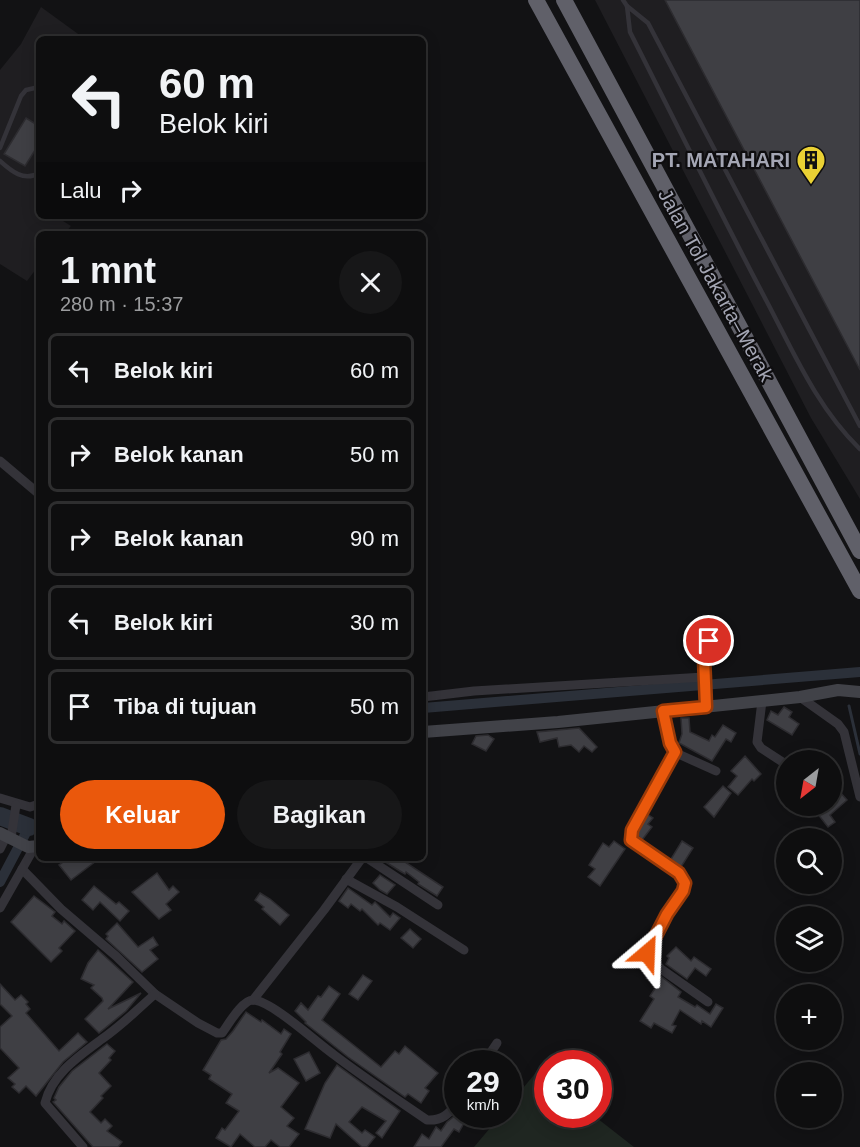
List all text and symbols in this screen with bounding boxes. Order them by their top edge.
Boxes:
icon: left [60,60,138,138]
text: 60 m [159,60,255,107]
text: Belok kiri [159,109,269,139]
building icon: PT. MATAHARI [795,144,827,186]
place label: PT. MATAHARI [652,149,790,171]
icon: right [114,174,147,207]
text: Lalu [60,178,102,203]
street label: Jalan Tol Jakarta–Merak [654,185,779,386]
text: 1 mnt [60,250,156,291]
button: close [339,251,402,314]
text: 280 m · 15:37 [60,293,183,315]
icon: left [63,354,96,387]
text: Belok kiri [114,358,213,383]
text: 60 m [350,358,399,383]
icon: right [63,438,96,471]
text: Belok kanan [114,442,244,467]
text: 50 m [350,442,399,467]
icon: right [63,522,96,555]
text: Belok kanan [114,526,244,551]
text: 90 m [350,526,399,551]
icon: left [63,606,96,639]
text: Belok kiri [114,610,213,635]
text: 30 m [350,610,399,635]
pin [683,615,734,666]
icon: arrive [692,624,725,657]
icon: arrive [63,690,96,723]
text: Tiba di tujuan [114,694,257,719]
text: 50 m [350,694,399,719]
north arrow [776,750,842,816]
map controls [776,750,842,1128]
button: Keluar [60,780,225,849]
button: Bagikan [237,780,402,849]
button: search [776,828,842,894]
button: layers [776,906,842,972]
position arrow [615,921,679,985]
button: + [776,984,842,1050]
speed limit sign: 30 [534,1050,612,1128]
button: − [776,1062,842,1128]
text: 29 [466,1065,500,1098]
text: km/h [467,1096,499,1113]

